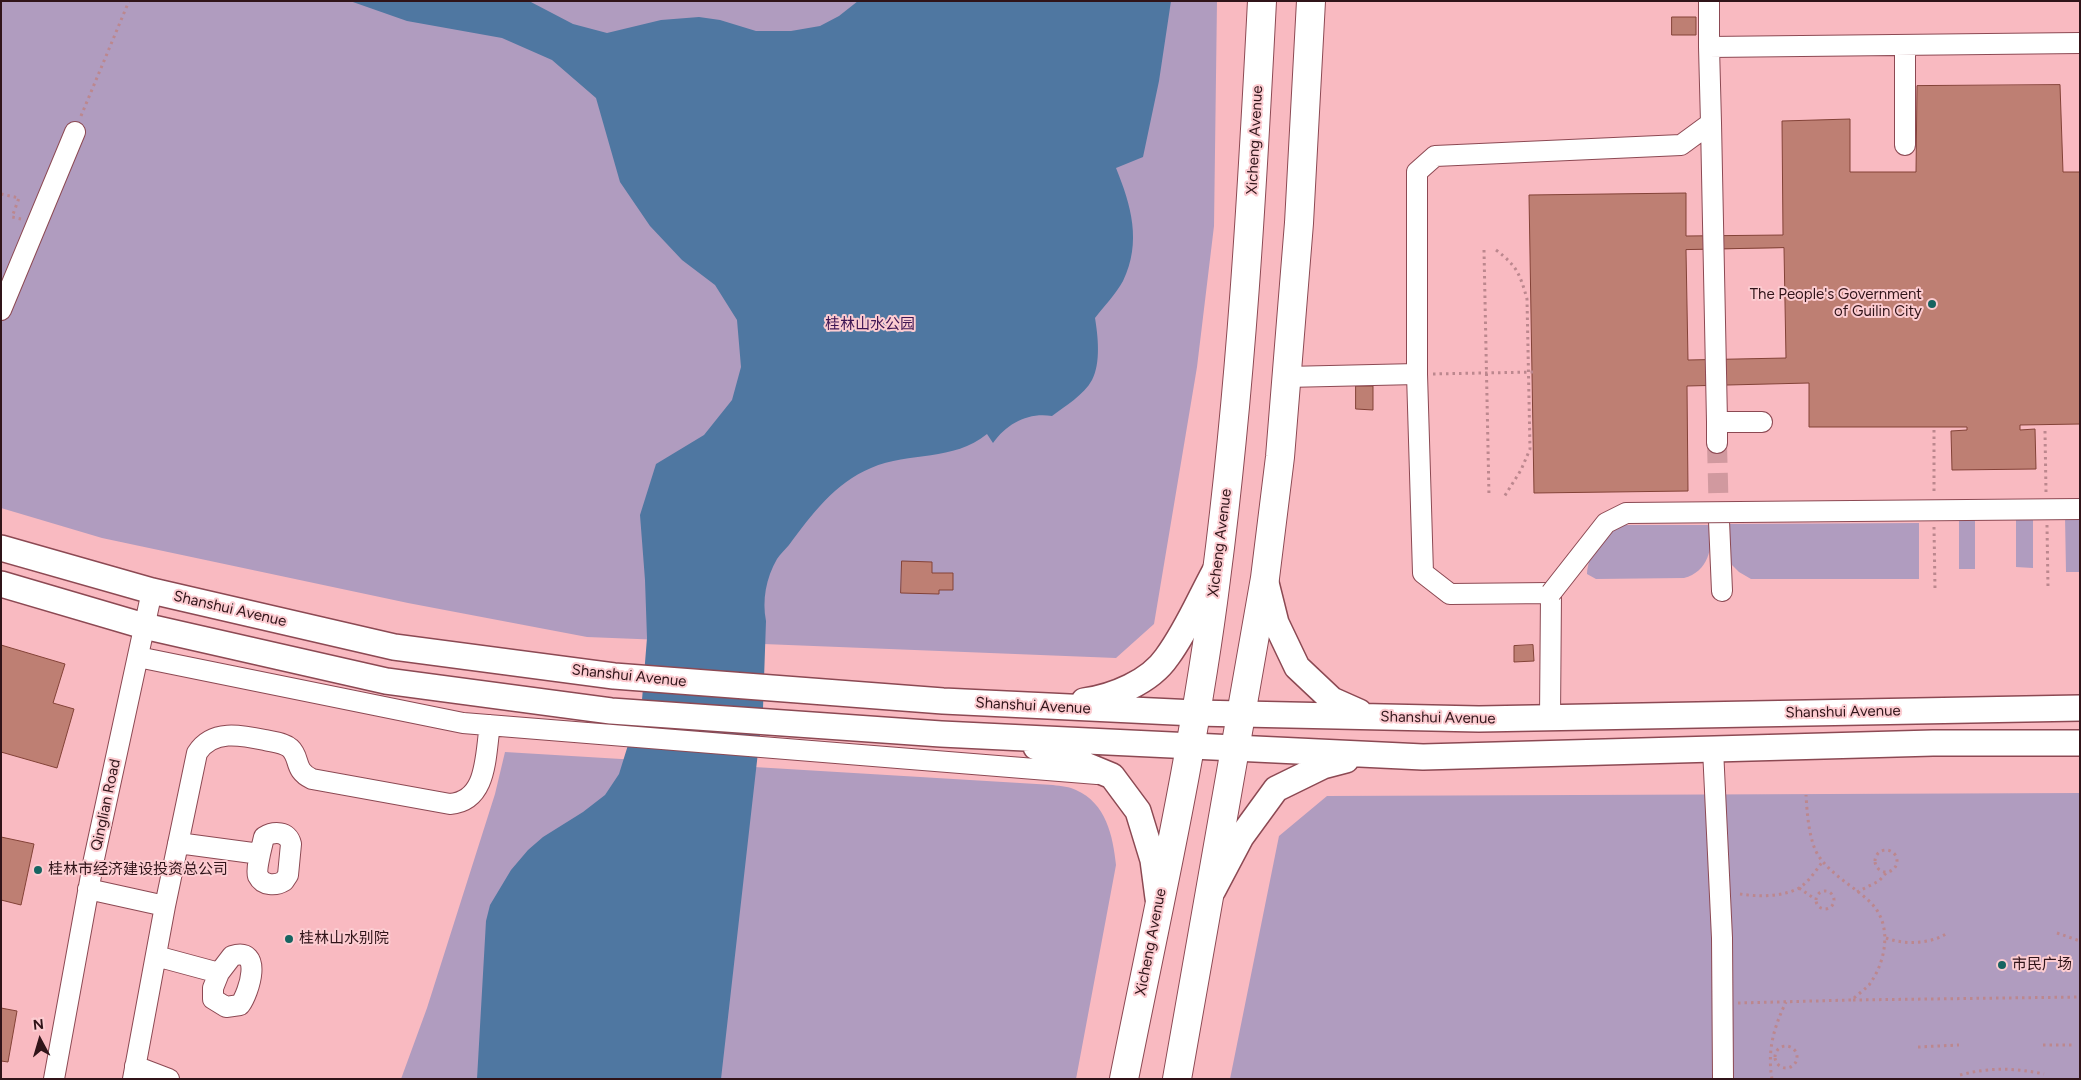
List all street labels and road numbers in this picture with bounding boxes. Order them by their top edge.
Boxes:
street label: Xicheng Avenue [1243,85,1267,195]
street label: Xicheng Avenue [1204,488,1236,598]
street label: Shanshui Avenue [172,587,288,631]
street label: Shanshui Avenue [571,661,687,691]
street label: Shanshui Avenue [975,694,1091,718]
street label: Shanshui Avenue [1785,702,1901,722]
street label: Shanshui Avenue [1380,708,1496,728]
street label: Qinglian Road [87,757,125,853]
street label: Xicheng Avenue [1132,887,1170,997]

